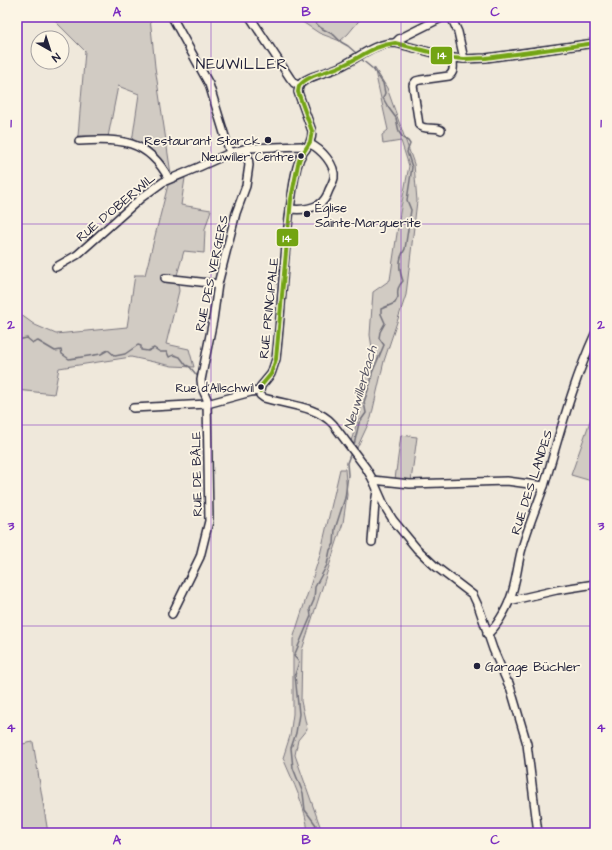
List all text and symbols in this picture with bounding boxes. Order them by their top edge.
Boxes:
text: A [113,3,122,21]
text: B [301,3,311,21]
text: C [490,3,500,21]
north arrow [30,30,70,70]
line badge: 14 [430,46,453,65]
text: 14 [438,48,447,63]
text: N [49,49,63,65]
district label: NEUWILLER [196,54,288,75]
text: 1 [10,114,12,132]
text: 1 [600,114,602,132]
place label: Restaurant Starck [144,132,260,150]
marker: Restaurant Starck [263,135,273,145]
place label: Neuwiller Centre [202,149,295,166]
marker: Neuwiller Centre [296,151,306,161]
street label: RUE D'OBERWIL [72,169,159,246]
place label: Église Sainte-Marguerite [315,199,421,233]
marker: Église Sainte-Marguerite [302,209,312,219]
street label: RUE DES VERGERS [191,213,233,333]
line badge: 14 [276,228,299,247]
text: 14 [283,231,292,246]
street label: RUE PRINCIPALE [255,256,283,360]
text: 2 [6,316,15,334]
text: 2 [596,316,605,334]
water label: Neuwillerbach [339,343,383,433]
place label: Rue d'Allschwil [176,380,254,397]
marker: Rue d'Allschwil [256,382,266,392]
street label: RUE DES LANDES [507,428,557,537]
street label: RUE DE BÂLE [187,431,207,517]
text: 3 [7,517,15,535]
text: 3 [597,517,605,535]
place label: Garage Büchler [485,658,580,677]
marker: Garage Büchler [472,661,482,671]
text: 4 [7,719,16,737]
text: 4 [597,719,606,737]
text: A [113,831,122,849]
text: B [301,831,311,849]
text: C [490,831,500,849]

